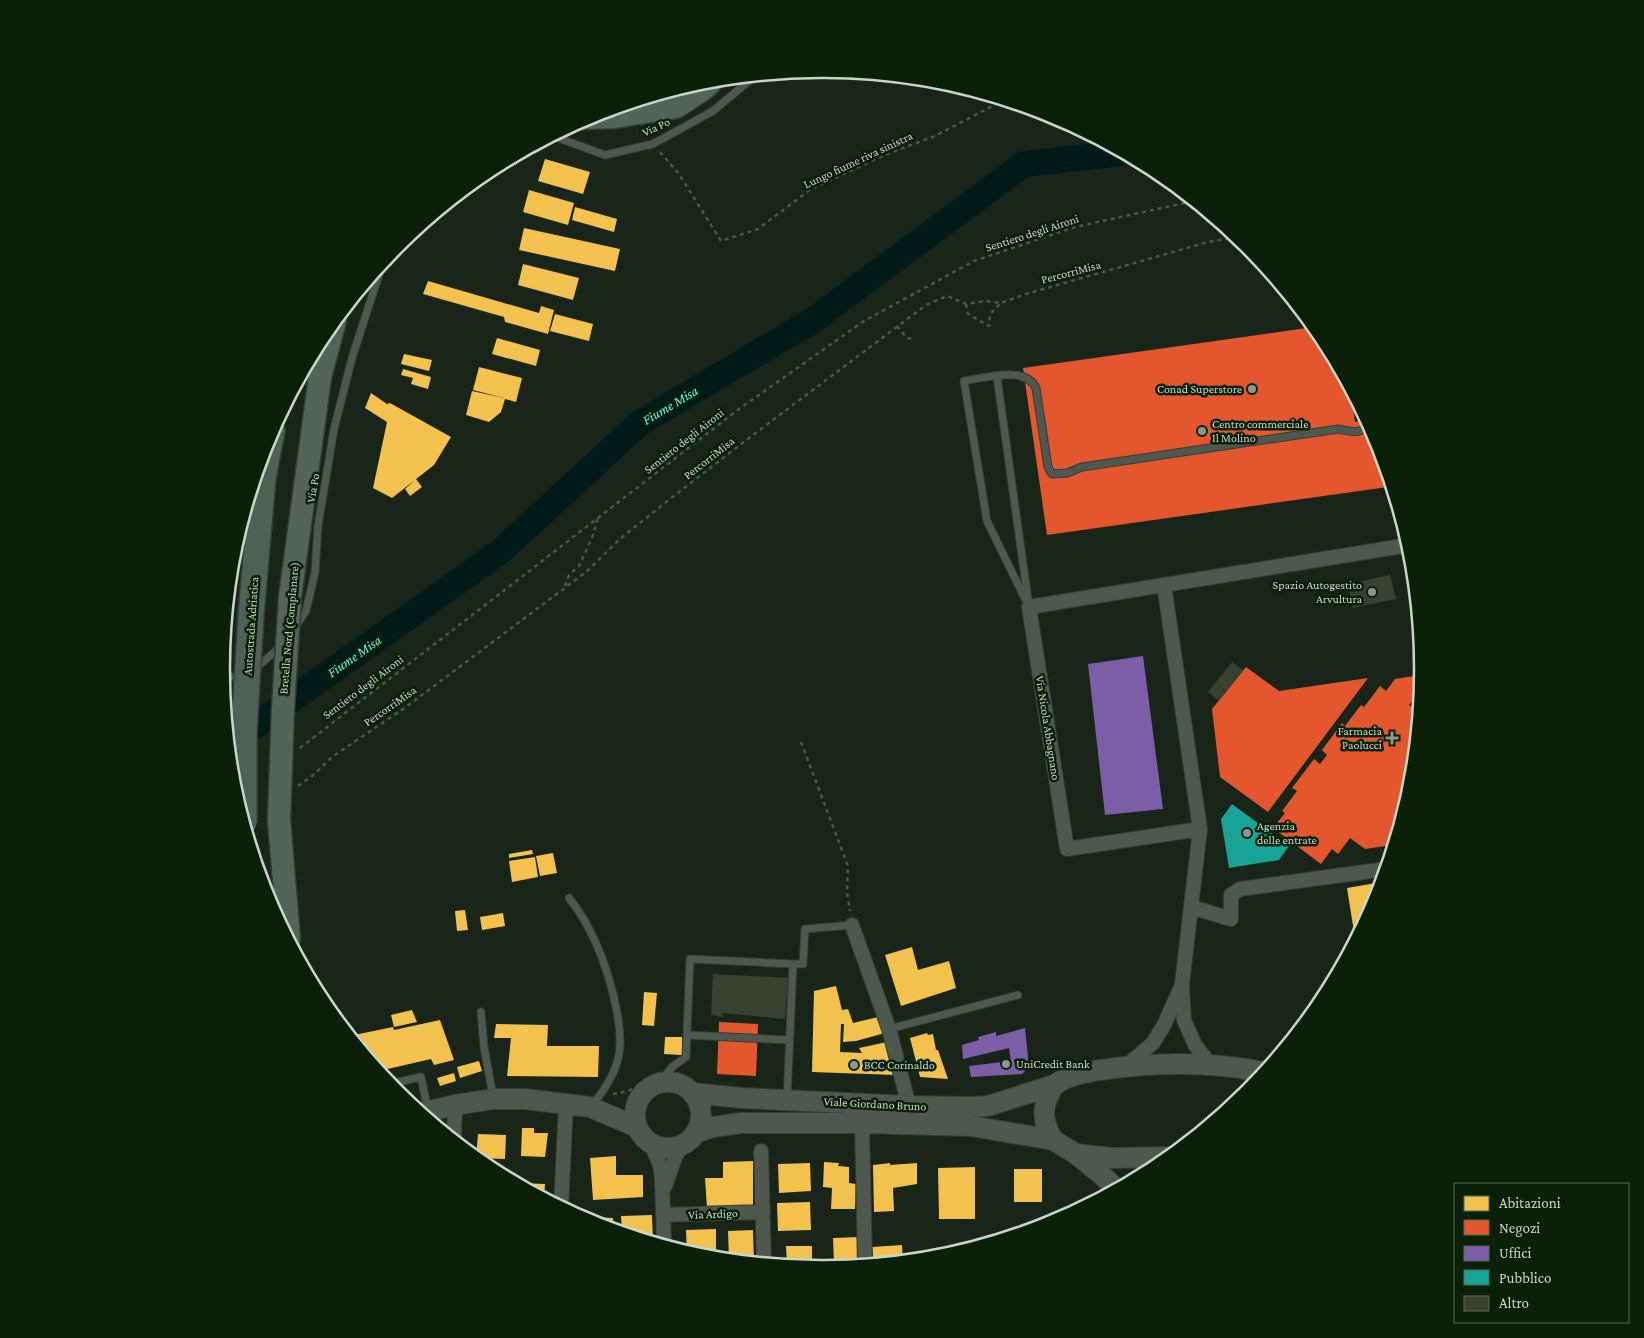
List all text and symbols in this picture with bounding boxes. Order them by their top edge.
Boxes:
street label: Via Po [640,114,672,140]
street label: Lungo fiume riva sinistra [801,128,915,191]
street label: Sentiero degli Aironi [984,211,1080,255]
street label: PercorriMisa [1040,257,1103,287]
water label: Fiume Misa [639,382,701,428]
place label: Conad Superstore [1157,382,1242,396]
marker: Conad Superstore [1246,383,1258,395]
street label: Sentiero degli Aironi [641,406,727,476]
place label: Centro commerciale Il Molino [1212,417,1308,445]
marker: Centro commerciale Il Molino [1196,425,1208,437]
street label: PercorriMisa [681,433,738,482]
street label: Via Po [304,472,322,504]
street label: Bretella Nord (Complanare) [276,561,302,695]
street label: Autostrada Adriatica [241,576,261,676]
place label: Spazio Autogestito Arvultura [1273,578,1362,606]
marker: Spazio Autogestito Arvultura [1366,586,1378,598]
water label: Fiume Misa [324,631,384,680]
street label: Sentiero degli Aironi [320,652,406,722]
street label: Via Nicola Abbagnano [1033,675,1063,781]
street label: PercorriMisa [361,683,419,729]
place label: Farmacia Paolucci [1338,724,1382,752]
marker: Farmacia Paolucci [1386,732,1398,744]
place label: Agenzia delle entrate [1257,819,1317,847]
marker: Agenzia delle entrate [1241,827,1253,839]
place label: UniCredit Bank [1016,1057,1090,1071]
place label: BCC Corinaldo [864,1058,935,1072]
marker: UniCredit Bank [1000,1058,1012,1070]
marker: BCC Corinaldo [848,1059,860,1071]
street label: Viale Giordano Bruno [823,1094,927,1114]
legend [1454,1183,1629,1323]
text: Abitazioni [1499,1195,1561,1211]
street label: Via Ardigo [688,1206,738,1222]
text: Negozi [1499,1220,1540,1237]
text: Uffici [1499,1245,1531,1261]
text: Pubblico [1499,1270,1551,1286]
text: Altro [1499,1295,1529,1311]

